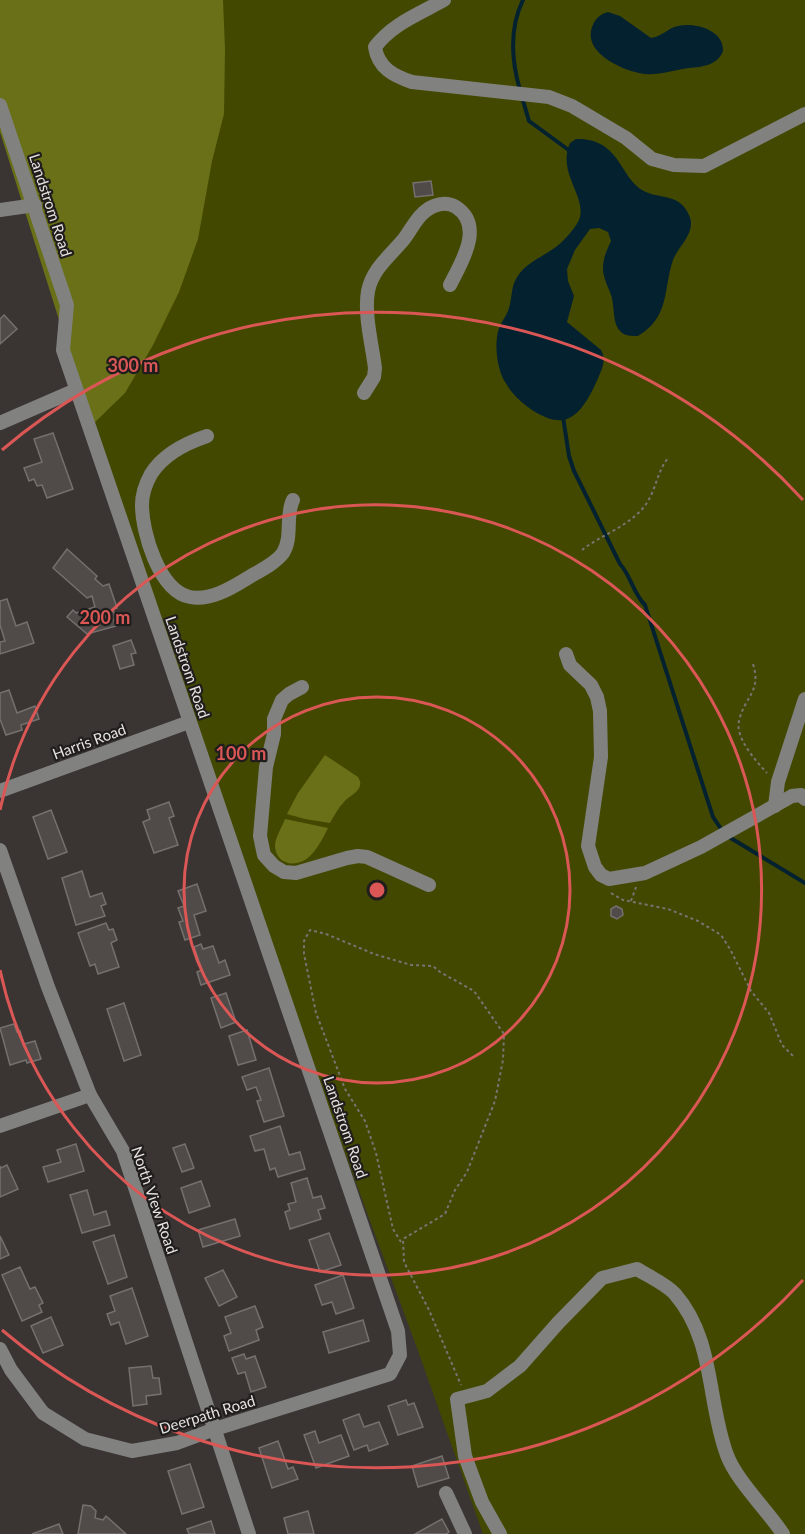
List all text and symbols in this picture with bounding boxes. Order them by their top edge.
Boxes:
street label: Landstrom Road [26,151,76,259]
text: 300 m [108,354,158,376]
text: 200 m [80,606,130,628]
street label: Landstrom Road [162,614,214,720]
street label: Harris Road [50,719,128,763]
text: 100 m [216,742,266,764]
centre of rings [367,880,387,900]
street label: Landstrom Road [320,1074,372,1180]
street label: North View Road [128,1144,182,1256]
street label: Deerpath Road [157,1391,257,1437]

